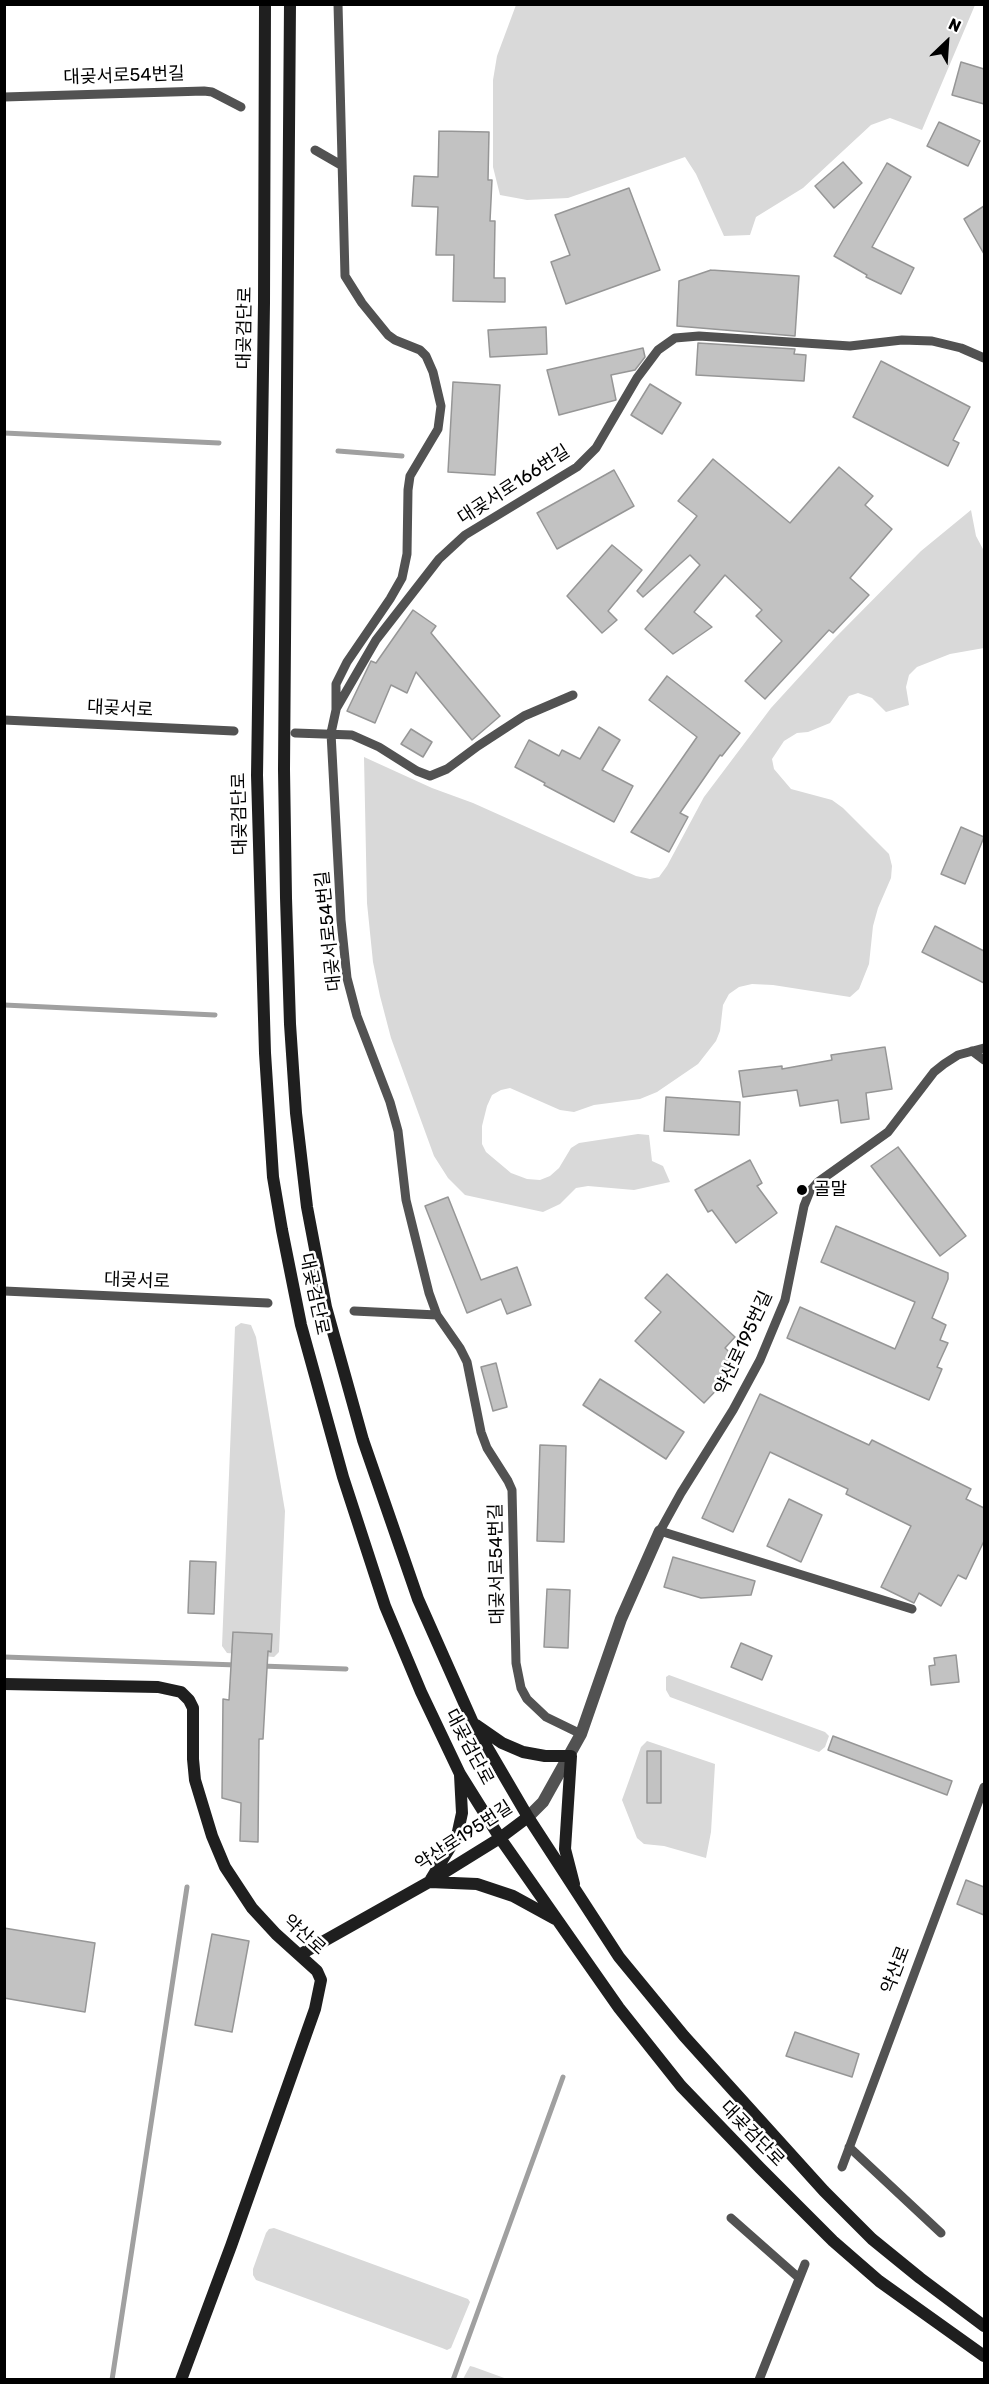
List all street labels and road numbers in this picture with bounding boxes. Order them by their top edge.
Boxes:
street label: 대곶서로54번길 [63,63,185,89]
street label: 대곶검단로 [233,286,257,370]
street label: 대곶서로166번길 [454,441,574,529]
street label: 대곶서로 [86,696,154,722]
street label: 대곶검단로 [228,772,252,856]
street label: 대곶서로54번길 [312,870,346,992]
street label: 대곶검단로 [295,1251,333,1337]
street label: 대곶서로 [104,1269,170,1293]
street label: 약산로195번길 [711,1288,777,1398]
street label: 대곶서로54번길 [485,1503,509,1625]
street label: 대곶검단로 [440,1705,498,1789]
street label: 약산로195번길 [411,1796,517,1876]
street label: 약산로 [278,1910,330,1960]
street label: 약산로 [877,1943,915,1997]
street label: 대곶검단로 [715,2097,789,2171]

